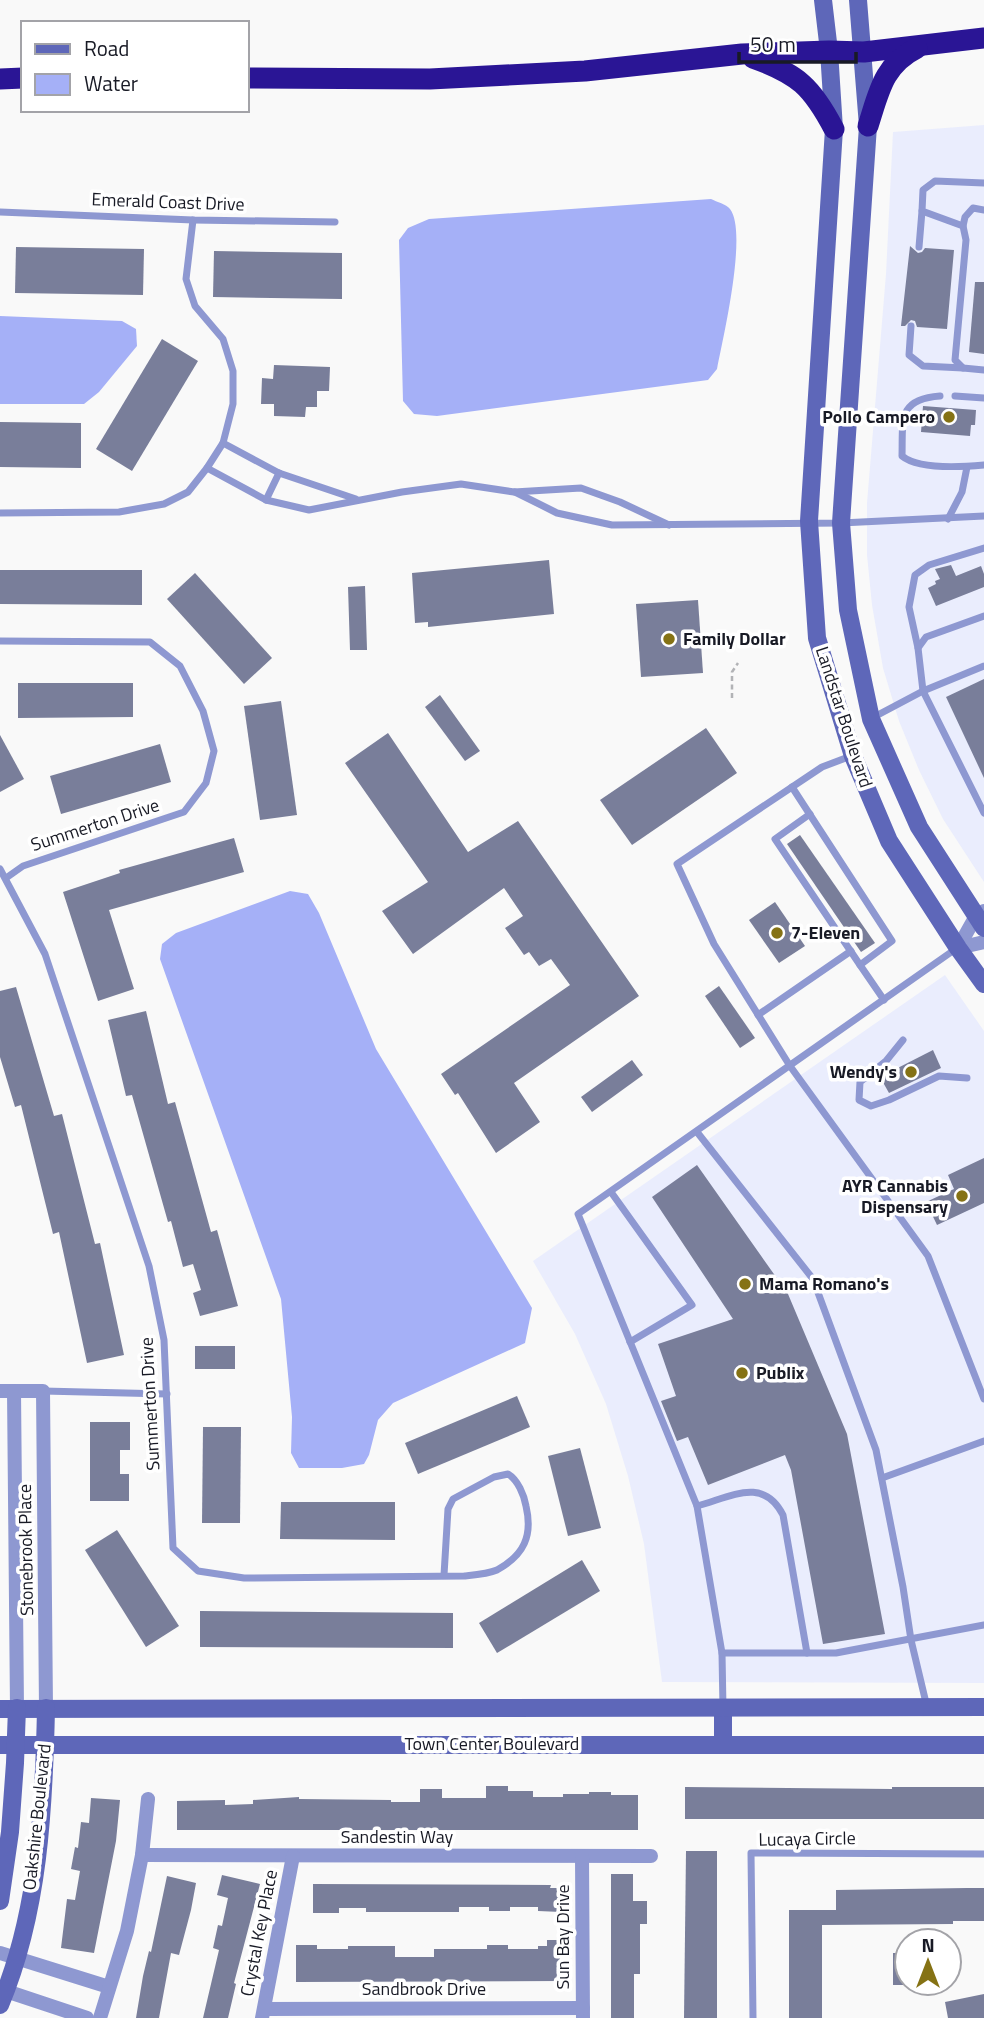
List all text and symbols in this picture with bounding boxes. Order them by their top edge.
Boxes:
legend [21,21,248,112]
scale bar [739,21,856,65]
text: 50 m [750,28,796,60]
text: Road [84,32,129,64]
text: Water [84,67,138,99]
street label: Emerald Coast Drive [91,185,245,218]
place label: Pollo Campero [822,403,935,430]
marker: Pollo Campero [941,409,957,425]
place label: Family Dollar [683,625,786,652]
marker: Family Dollar [661,631,677,647]
street label: Landstar Boulevard [809,643,880,791]
street label: Summerton Drive [27,791,163,858]
place label: 7-Eleven [791,919,860,946]
marker: 7-Eleven [769,925,785,941]
place label: Wendy's [830,1058,897,1085]
marker: Wendy's [903,1064,919,1080]
place label: AYR Cannabis Dispensary [842,1172,948,1220]
marker: AYR Cannabis Dispensary [954,1188,970,1204]
place label: Mama Romano's [759,1270,889,1297]
marker: Mama Romano's [737,1276,753,1292]
street label: Summerton Drive [133,1337,166,1471]
place label: Publix [756,1359,805,1386]
marker: Publix [734,1365,750,1381]
street label: Stonebrook Place [11,1484,40,1616]
street label: Town Center Boulevard [405,1730,579,1757]
street label: Oakshire Boulevard [15,1742,58,1891]
street label: Sandestin Way [341,1823,454,1850]
street label: Lucaya Circle [758,1824,856,1853]
street label: Crystal Key Place [233,1867,284,1999]
street label: Sun Bay Drive [549,1885,576,1989]
north arrow [893,1927,963,1997]
text: N [921,1930,935,1959]
street label: Sandbrook Drive [362,1975,486,2002]

